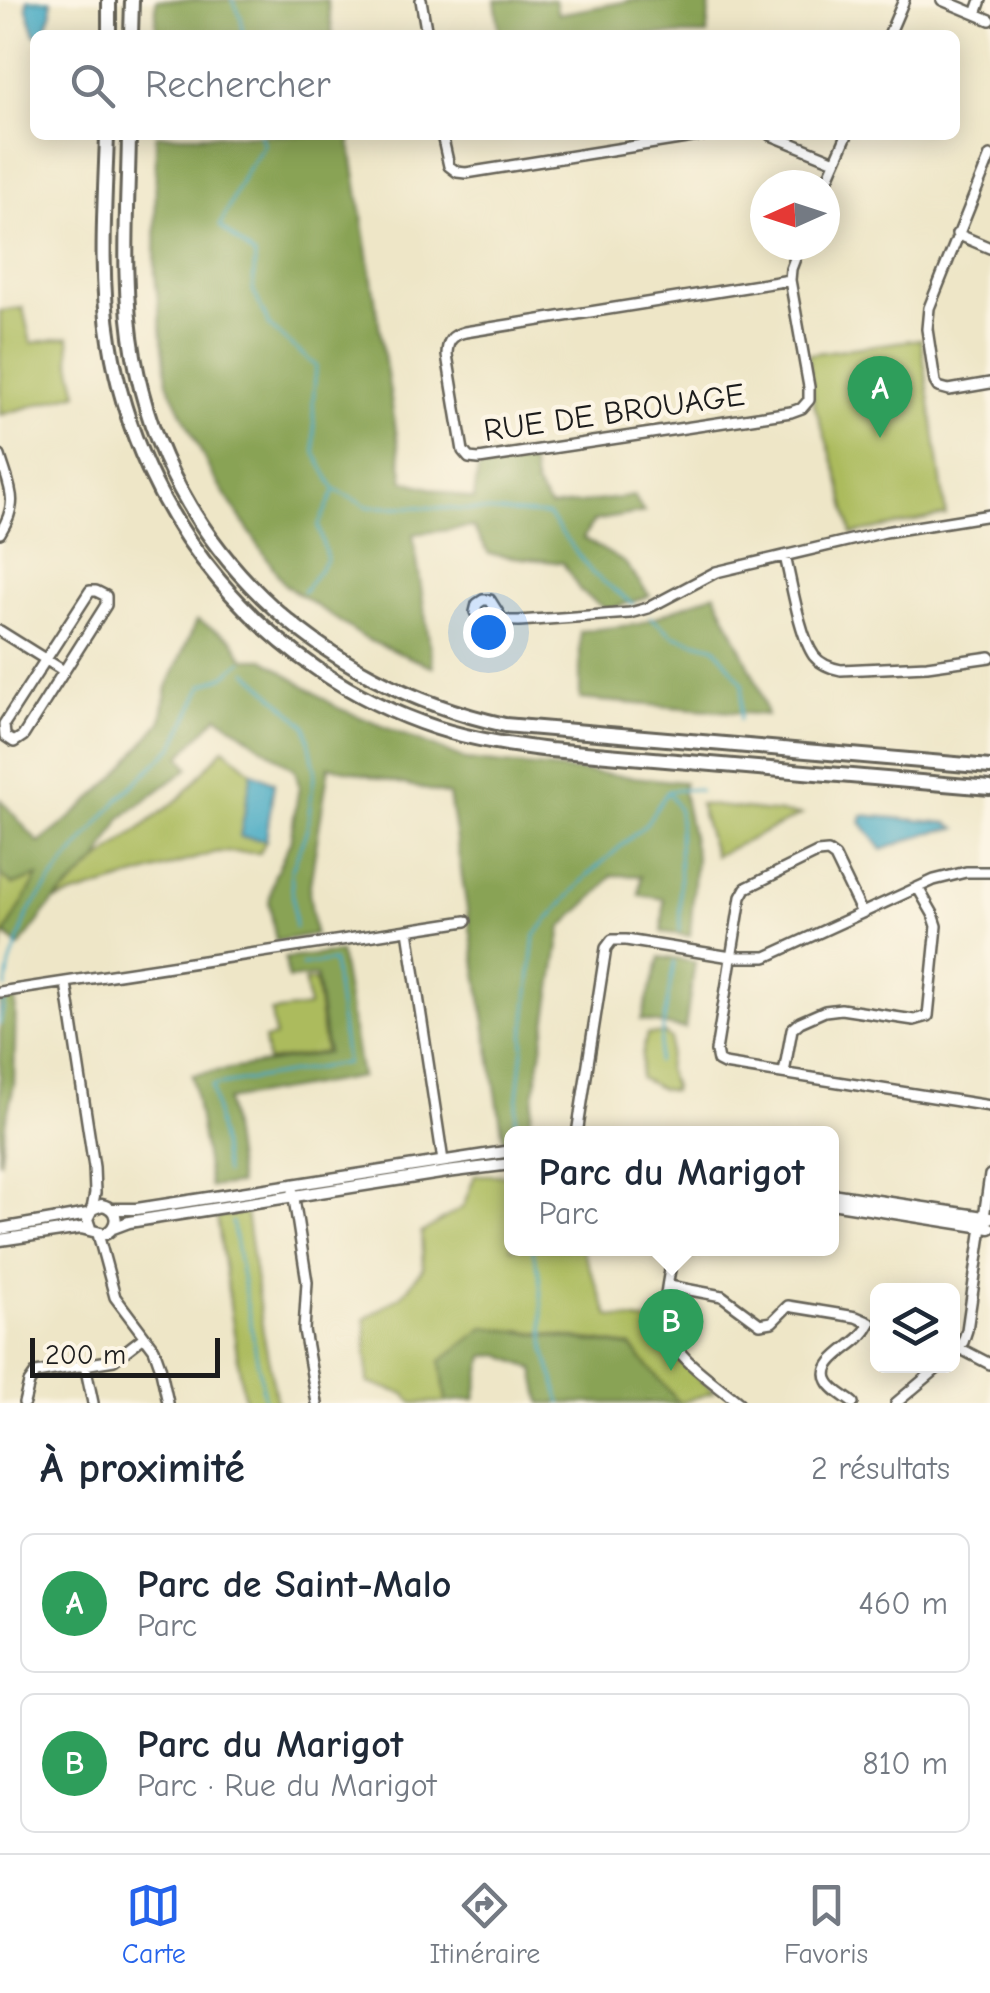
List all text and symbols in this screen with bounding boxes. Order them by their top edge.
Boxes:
search box [30,30,960,140]
icon: search [65,58,120,113]
text: Rechercher [145,63,331,107]
north arrow [750,170,840,260]
pin: A [848,356,912,438]
street label: RUE DE BROUAGE [481,376,747,449]
your location [463,607,514,658]
popup [504,1126,839,1256]
text: Parc du Marigot [538,1151,805,1195]
text: Parc [538,1195,599,1232]
map controls [870,1283,960,1373]
button: layers [870,1283,960,1373]
pin: B [638,1288,704,1371]
scale bar [30,1333,220,1378]
text: 200 m [45,1339,126,1371]
text: À proximité [40,1444,245,1493]
text: 2 résultats [811,1450,950,1487]
text: Parc de Saint-Malo [137,1563,451,1607]
text: A [66,1585,83,1622]
text: 460 m [859,1585,948,1622]
text: Parc [137,1607,197,1644]
text: Parc du Marigot [137,1723,403,1767]
text: B [65,1745,84,1782]
text: 810 m [862,1745,948,1782]
text: Parc · Rue du Marigot [137,1767,436,1804]
tab: Carte [122,1878,186,1970]
tab: Itinéraire [430,1878,540,1970]
tab: Favoris [784,1878,868,1970]

